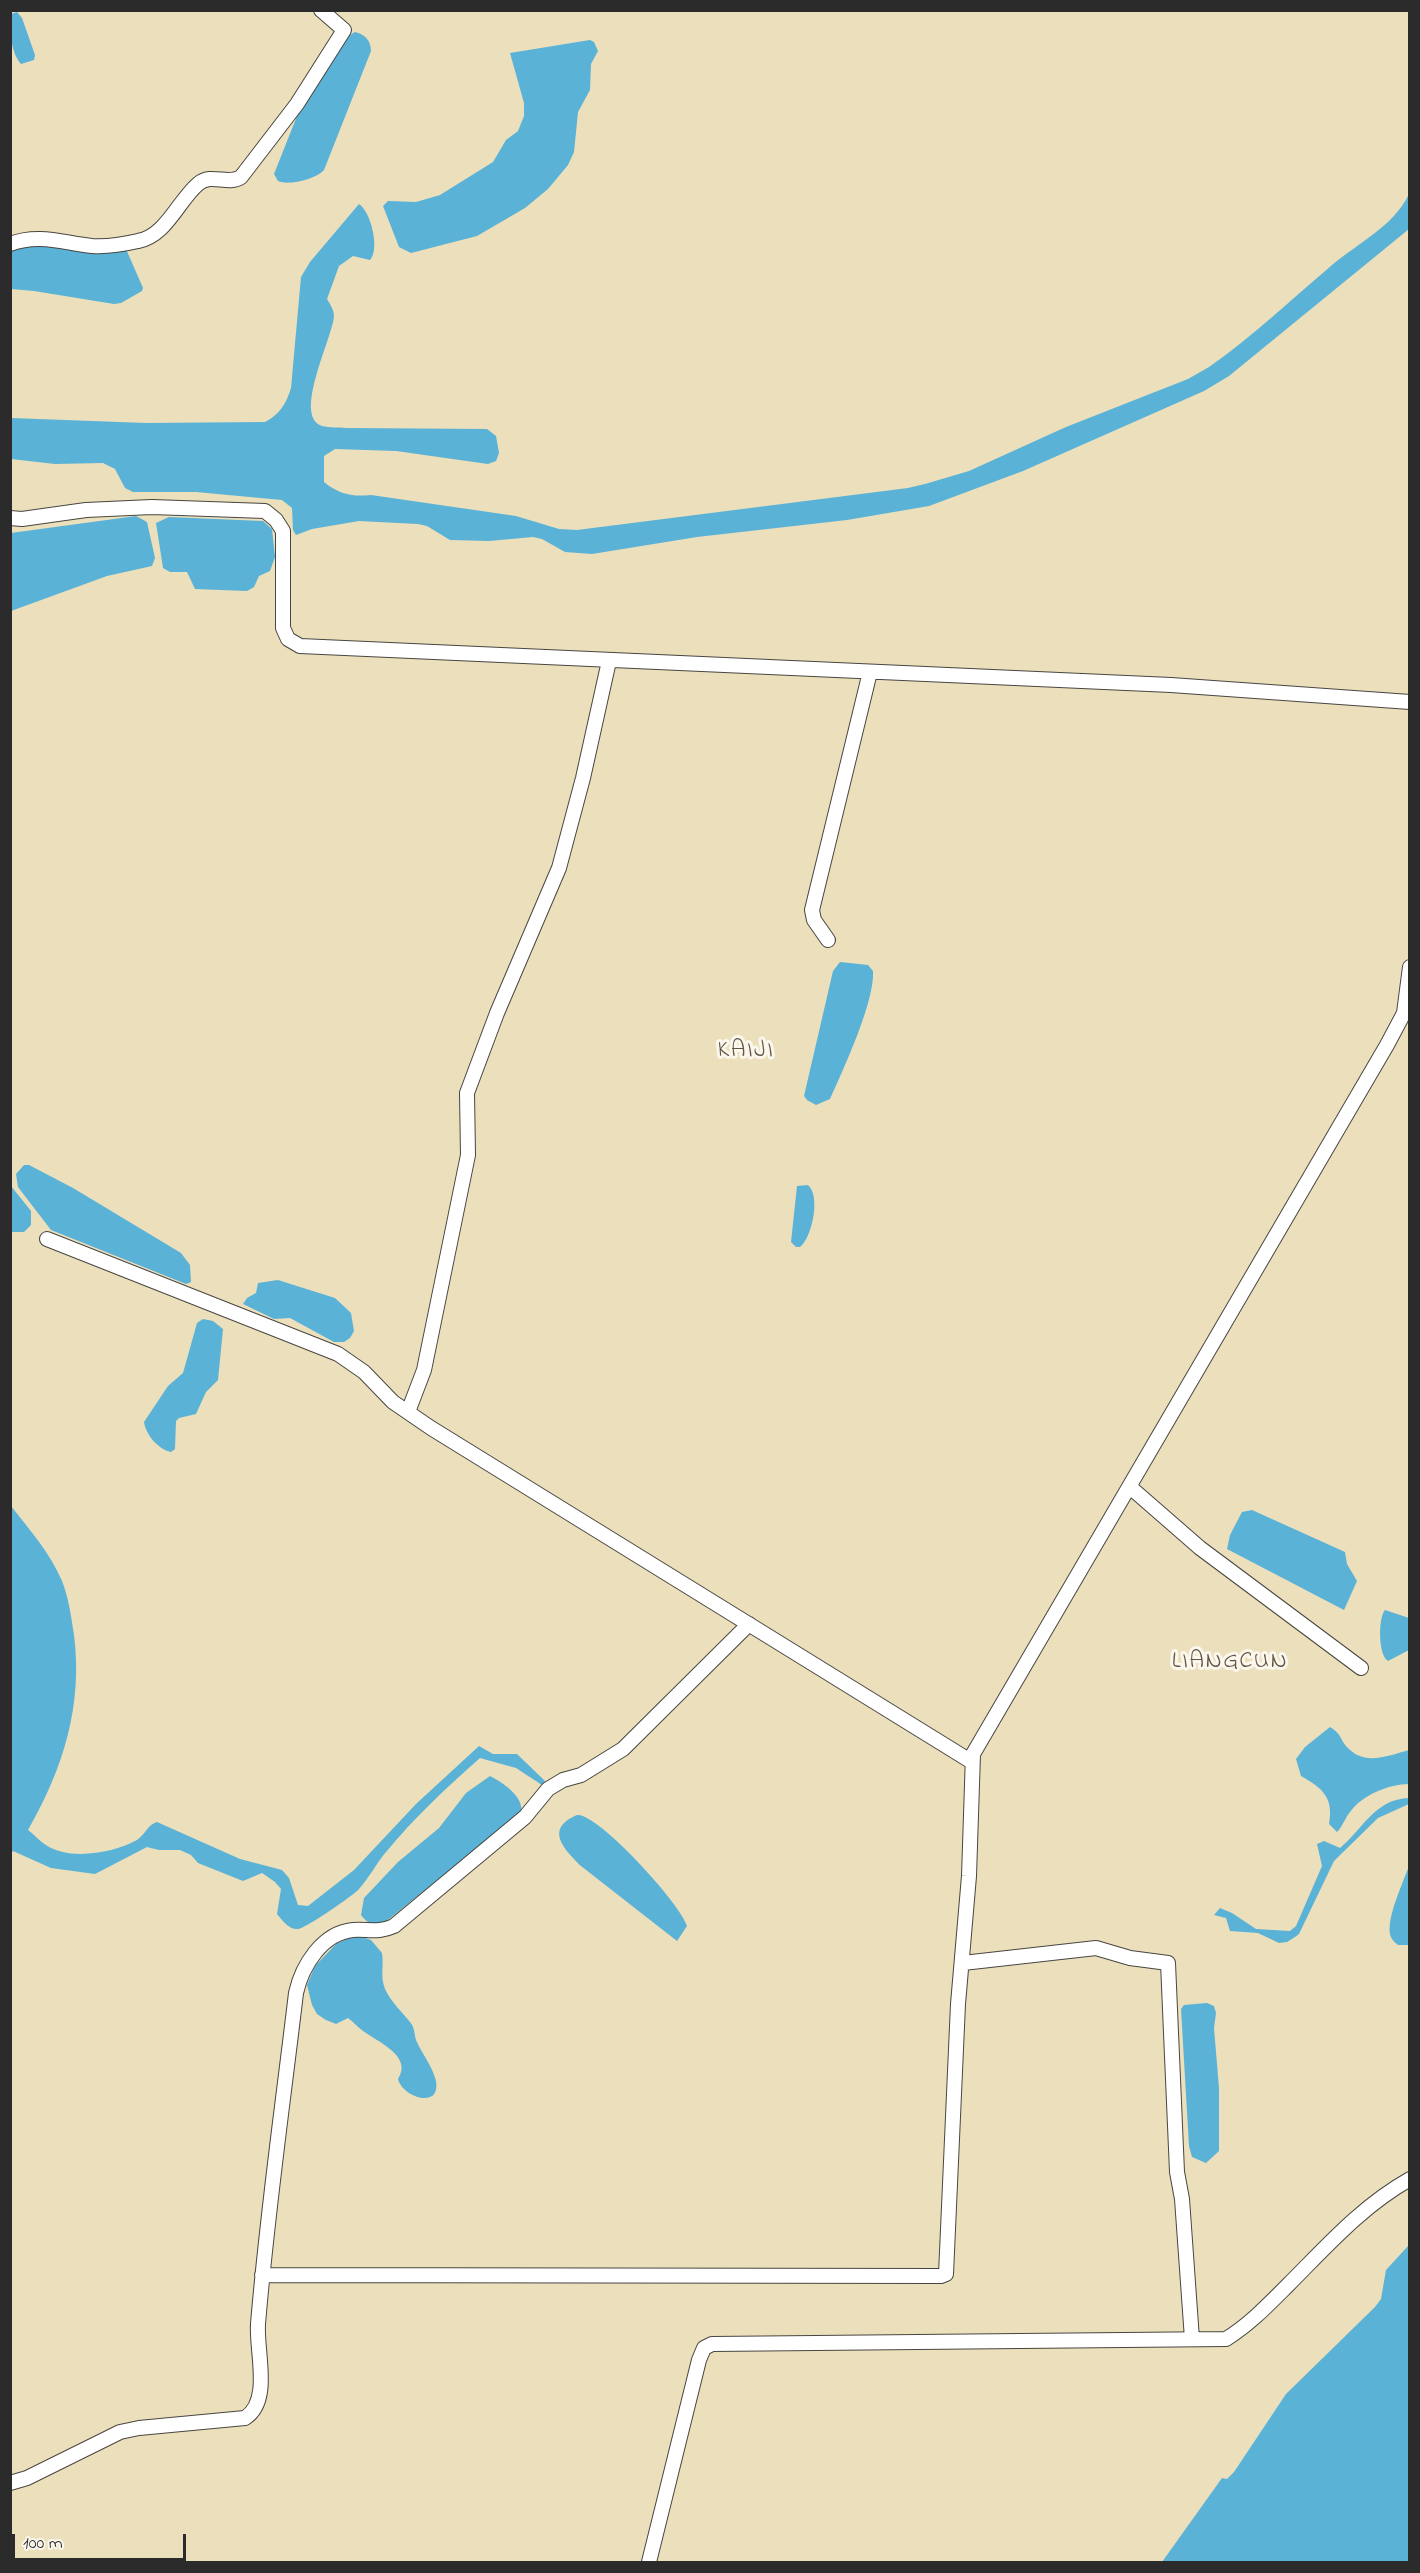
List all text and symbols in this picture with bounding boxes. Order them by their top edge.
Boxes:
district label: KAIJI [718,1038,774,1066]
district label: LIANGCUN [1172,1649,1288,1677]
scale bar [15,2522,189,2560]
text: 100 m [23,2531,63,2557]

